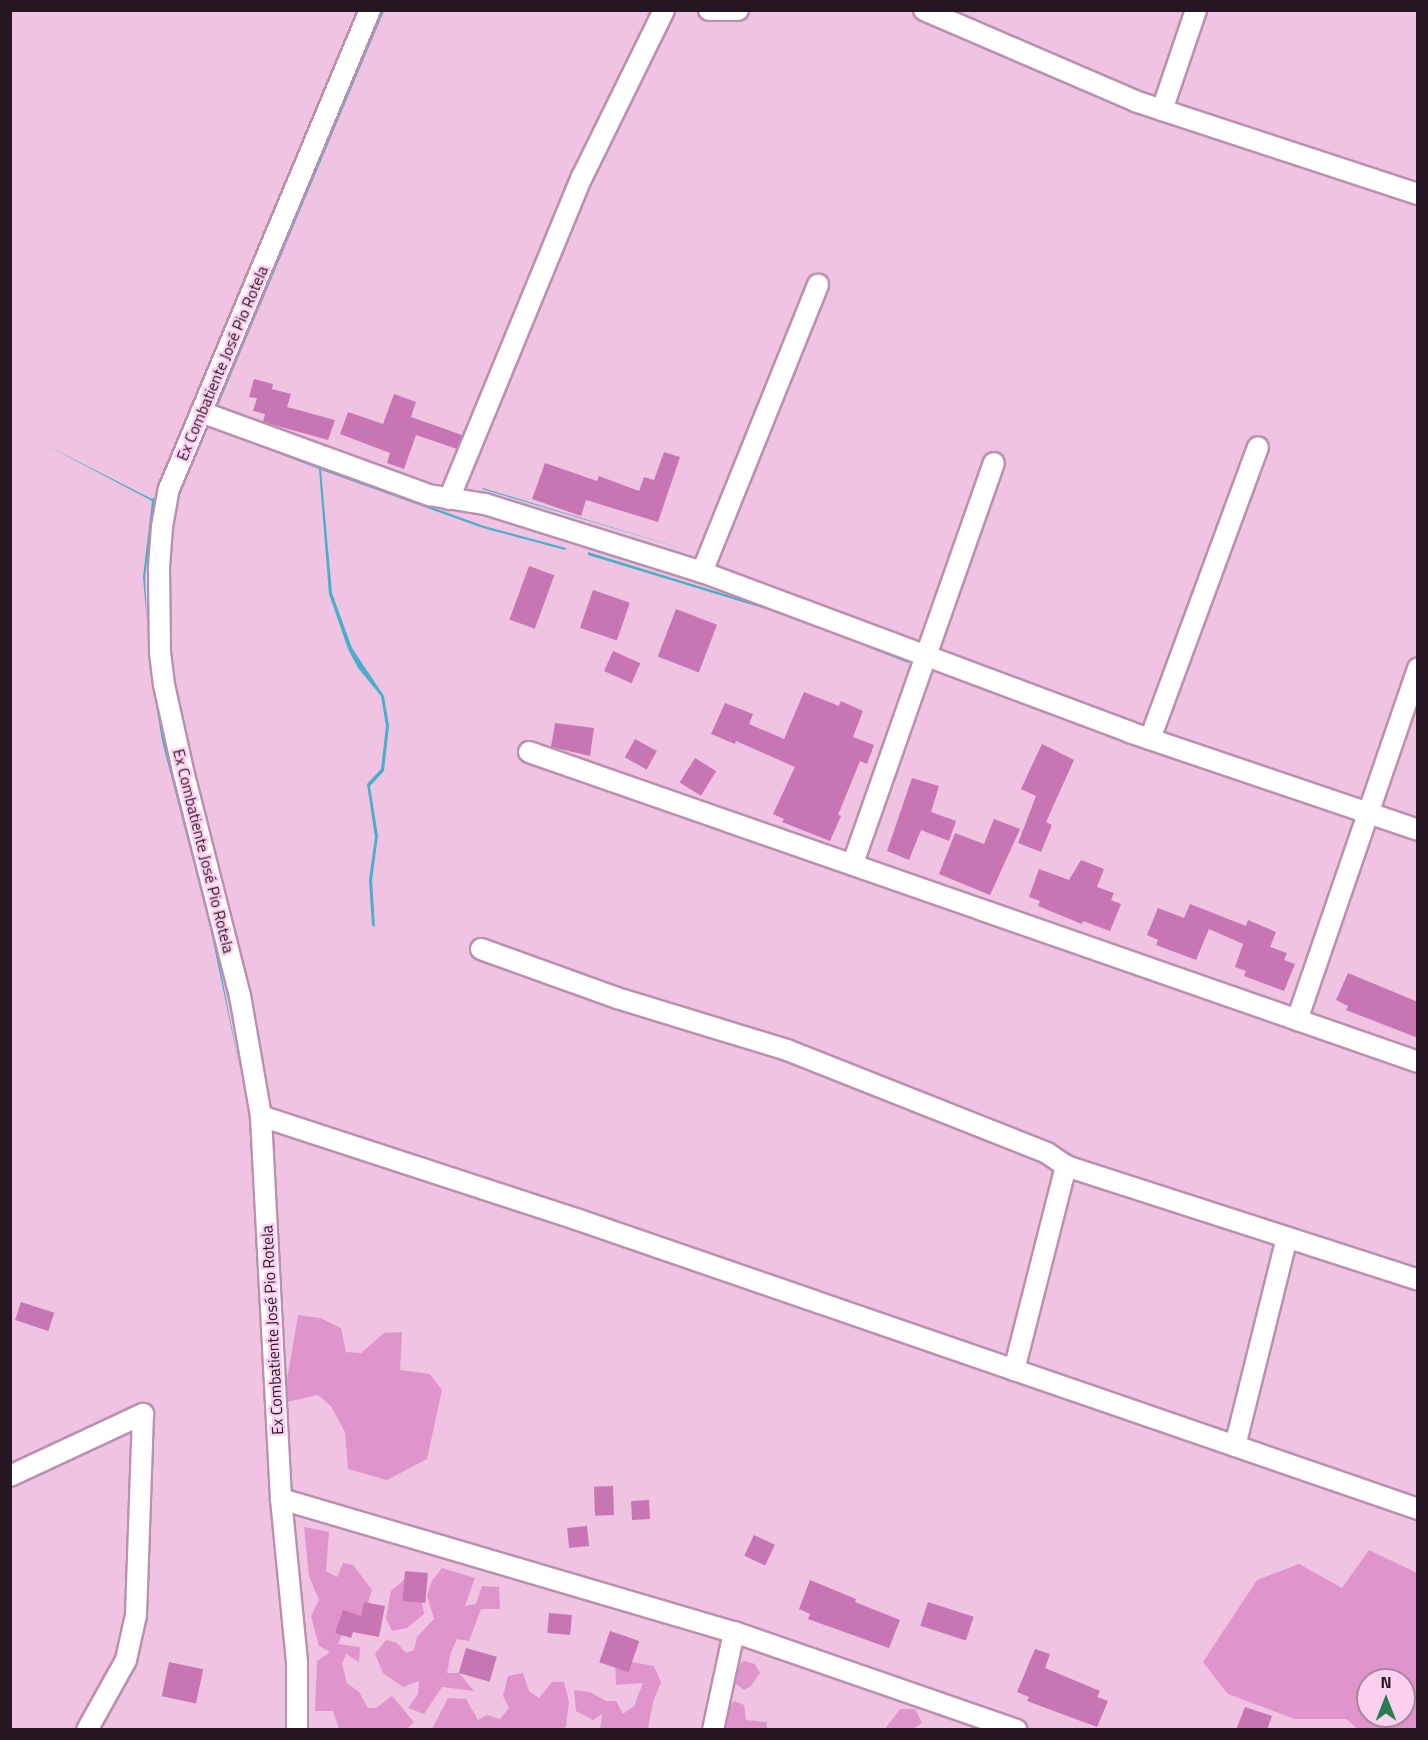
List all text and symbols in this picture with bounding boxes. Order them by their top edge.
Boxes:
street label: Ex Combatiente José Pio Rotela [172,263,272,463]
street label: Ex Combatiente José Pio Rotela [169,747,239,955]
street label: Ex Combatiente José Pio Rotela [257,1225,287,1435]
north arrow [1356,1668,1416,1728]
text: N [1380,1670,1392,1694]

